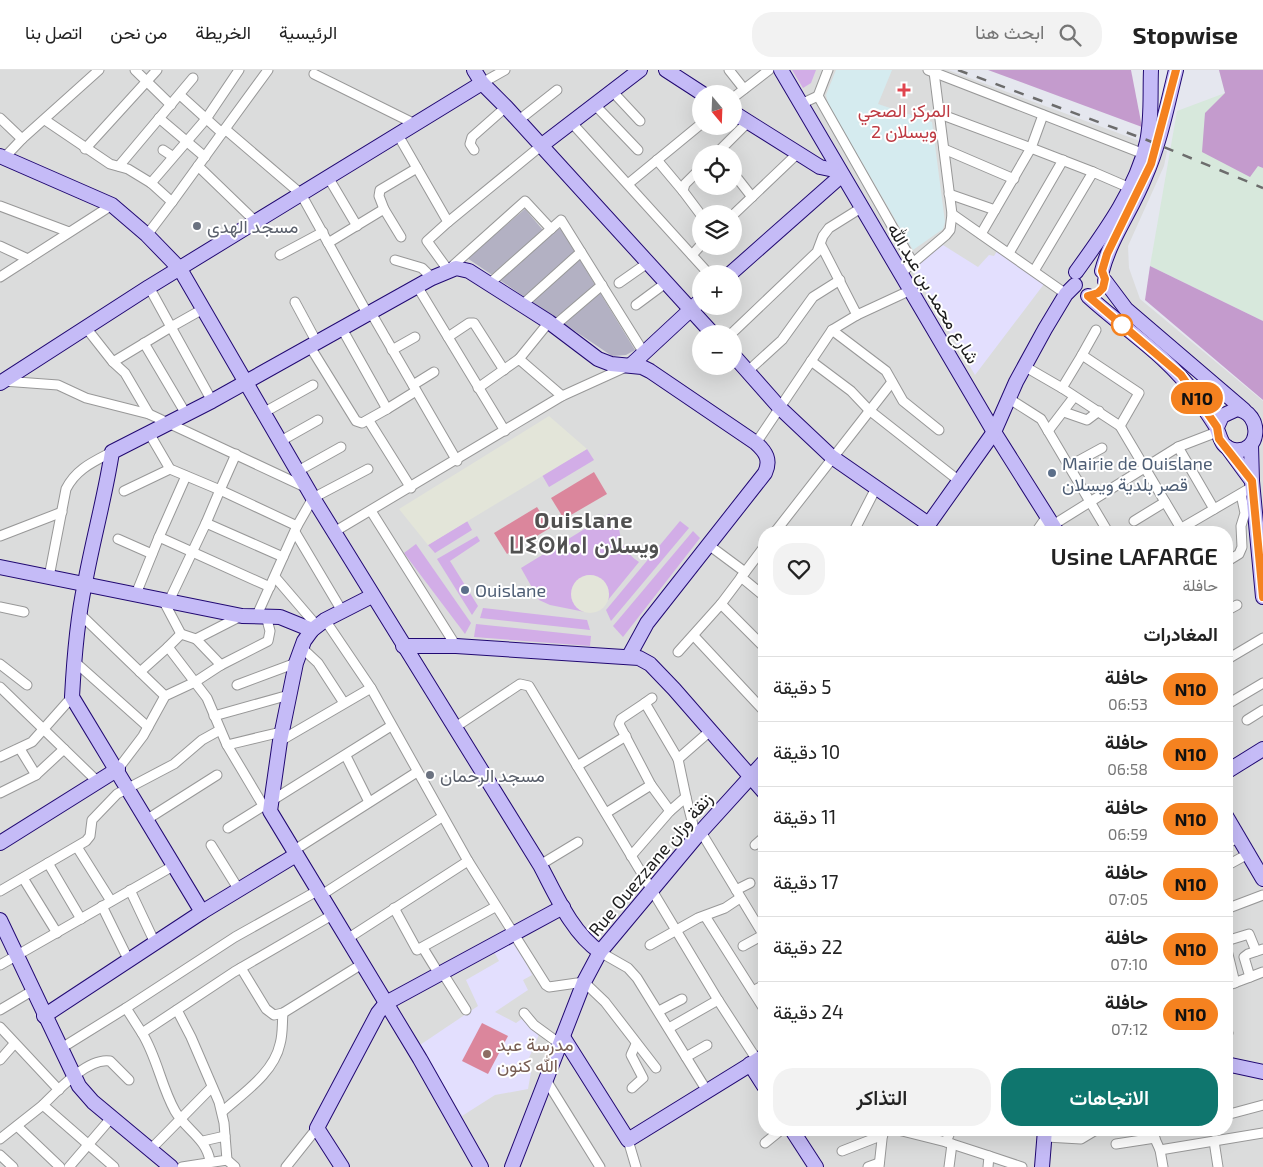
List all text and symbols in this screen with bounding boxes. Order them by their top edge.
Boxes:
search box [752,12,1102,57]
text: ابحث هنا [975,20,1044,43]
text: Stopwise [1132,20,1238,49]
text: اتصل بنا [25,21,82,43]
text: من نحن [110,21,167,43]
text: الخريطة [195,21,251,43]
text: الرئيسية [279,21,337,43]
icon: search [1056,21,1084,49]
marker: المركز الصحي ويسلان 2 [897,83,911,97]
north arrow [692,85,742,135]
map controls [692,85,742,375]
place label: المركز الصحي ويسلان 2 [858,99,950,143]
button: locate [692,145,742,195]
button: layers [692,205,742,255]
place label: مسجد الهدى [207,215,298,238]
street label: شارع محمد بن عبد الله [882,219,985,368]
marker: مسجد الهدى [191,220,203,232]
button: + [692,265,742,315]
unlabelled marker [1111,314,1133,336]
button: − [692,325,742,375]
line badge: N10 [1168,382,1226,414]
text: N10 [1181,387,1213,409]
place label: Mairie de Ouislane قصر بلدية ويسلان [1062,452,1213,496]
marker: Mairie de Ouislane قصر بلدية ويسلان [1046,467,1058,479]
district label: Ouislane ⵡⵉⵙⵍⴰⵏ ويسلان [509,506,659,559]
text: Usine LAFARGE [1051,541,1218,570]
button: heart [773,543,825,595]
text: حافلة [1182,575,1218,594]
place label: Ouislane [475,579,546,601]
marker: Ouislane [459,584,471,596]
text: المغادرات [1143,622,1218,645]
text: حافلة [1105,665,1148,688]
text: 5 دقيقة [773,675,831,698]
text: N10 [1174,678,1207,700]
text: 06:53 [1108,694,1148,713]
text: حافلة [1105,730,1148,753]
text: 10 دقيقة [773,740,840,763]
text: N10 [1174,743,1207,765]
text: 06:58 [1107,759,1148,778]
place label: مسجد الرحمان [440,764,545,787]
marker: مسجد الرحمان [424,769,436,781]
street label: Rue Ouezzane زنقة وزان [583,788,717,941]
text: حافلة [1105,795,1148,818]
text: 11 دقيقة [773,805,836,828]
text: N10 [1174,808,1207,830]
text: 06:59 [1108,824,1148,843]
text: حافلة [1105,860,1148,883]
text: 17 دقيقة [773,870,839,893]
text: N10 [1174,873,1207,895]
text: 07:05 [1108,889,1148,908]
text: حافلة [1105,925,1148,948]
text: 22 دقيقة [773,935,843,958]
text: N10 [1174,938,1207,960]
text: 07:10 [1110,954,1148,973]
text: حافلة [1105,990,1148,1013]
text: 24 دقيقة [773,1000,844,1023]
text: N10 [1174,1003,1207,1025]
text: 07:12 [1111,1019,1148,1038]
place label: مدرسة عبد الله كنون [497,1033,574,1077]
marker: مدرسة عبد الله كنون [481,1048,493,1060]
button: التذاكر [773,1068,991,1126]
button: الاتجاهات [1001,1068,1218,1126]

